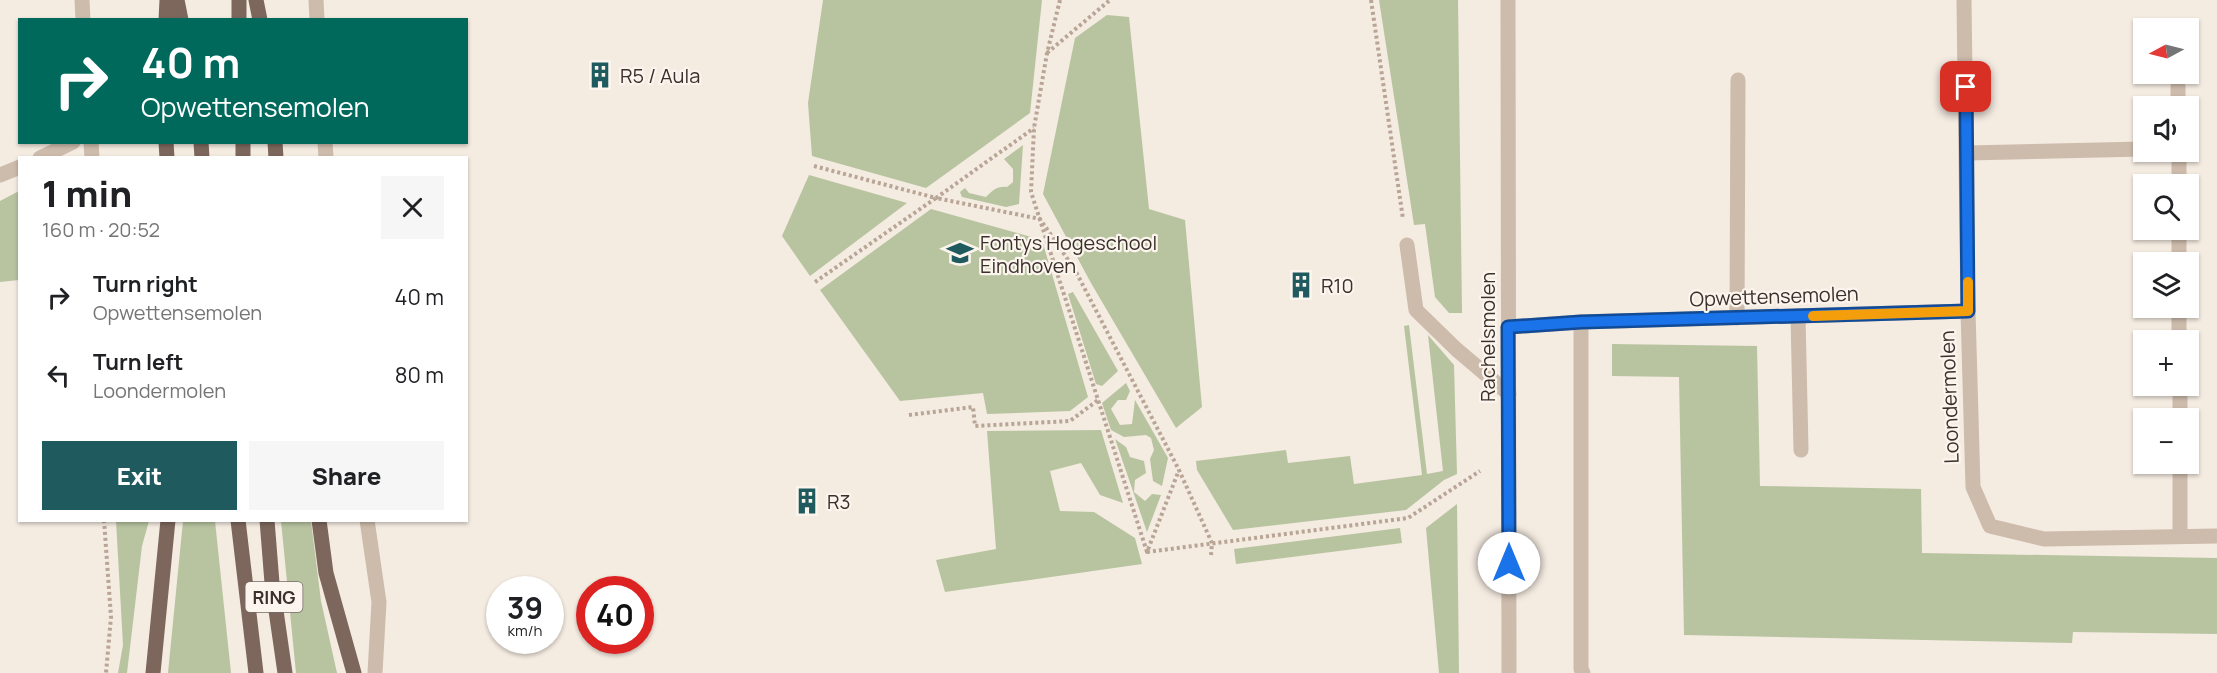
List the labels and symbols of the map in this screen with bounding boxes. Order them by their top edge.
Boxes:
north arrow [2133,18,2199,84]
building icon: R5 / Aula [585,60,615,90]
pin [1940,61,1991,112]
place label: R5 / Aula [620,62,700,89]
place label: Fontys Hogeschool Eindhoven [980,229,1157,279]
school or university icon: Fontys Hogeschool Eindhoven [945,238,975,268]
building icon: R10 [1286,270,1316,300]
place label: R10 [1321,272,1354,299]
street label: Rachelsmolen [1474,272,1501,402]
street label: Opwettensemolen [1689,280,1859,312]
street label: Loondermolen [1933,330,1965,464]
building icon: R3 [792,486,822,516]
place label: R3 [827,488,851,515]
position arrow [1477,531,1541,595]
speed limit sign: 40 [576,576,654,654]
road number: RING [246,582,302,612]

